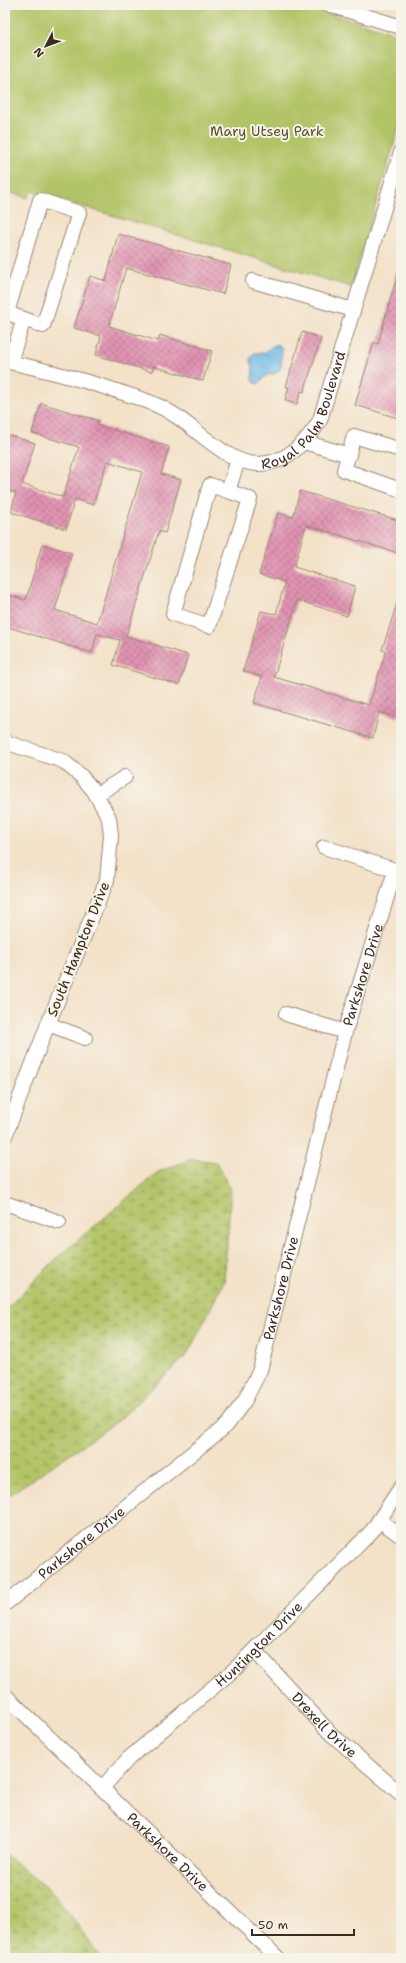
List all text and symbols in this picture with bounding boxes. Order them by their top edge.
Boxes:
north arrow [26,26,66,66]
text: N [30,44,47,61]
park label: Mary Utsey Park [210,122,324,140]
street label: Royal Palm Boulevard [260,349,349,473]
street label: South Hampton Drive [43,879,113,1019]
street label: Parkshore Drive [338,921,387,1028]
street label: Parkshore Drive [259,1234,302,1342]
street label: Parkshore Drive [34,1502,128,1583]
street label: Huntington Drive [211,1598,306,1691]
street label: Drexell Drive [288,1688,361,1762]
street label: Parkshore Drive [123,1808,212,1895]
scale bar [252,1911,354,1937]
text: 50 m [258,1917,288,1933]

